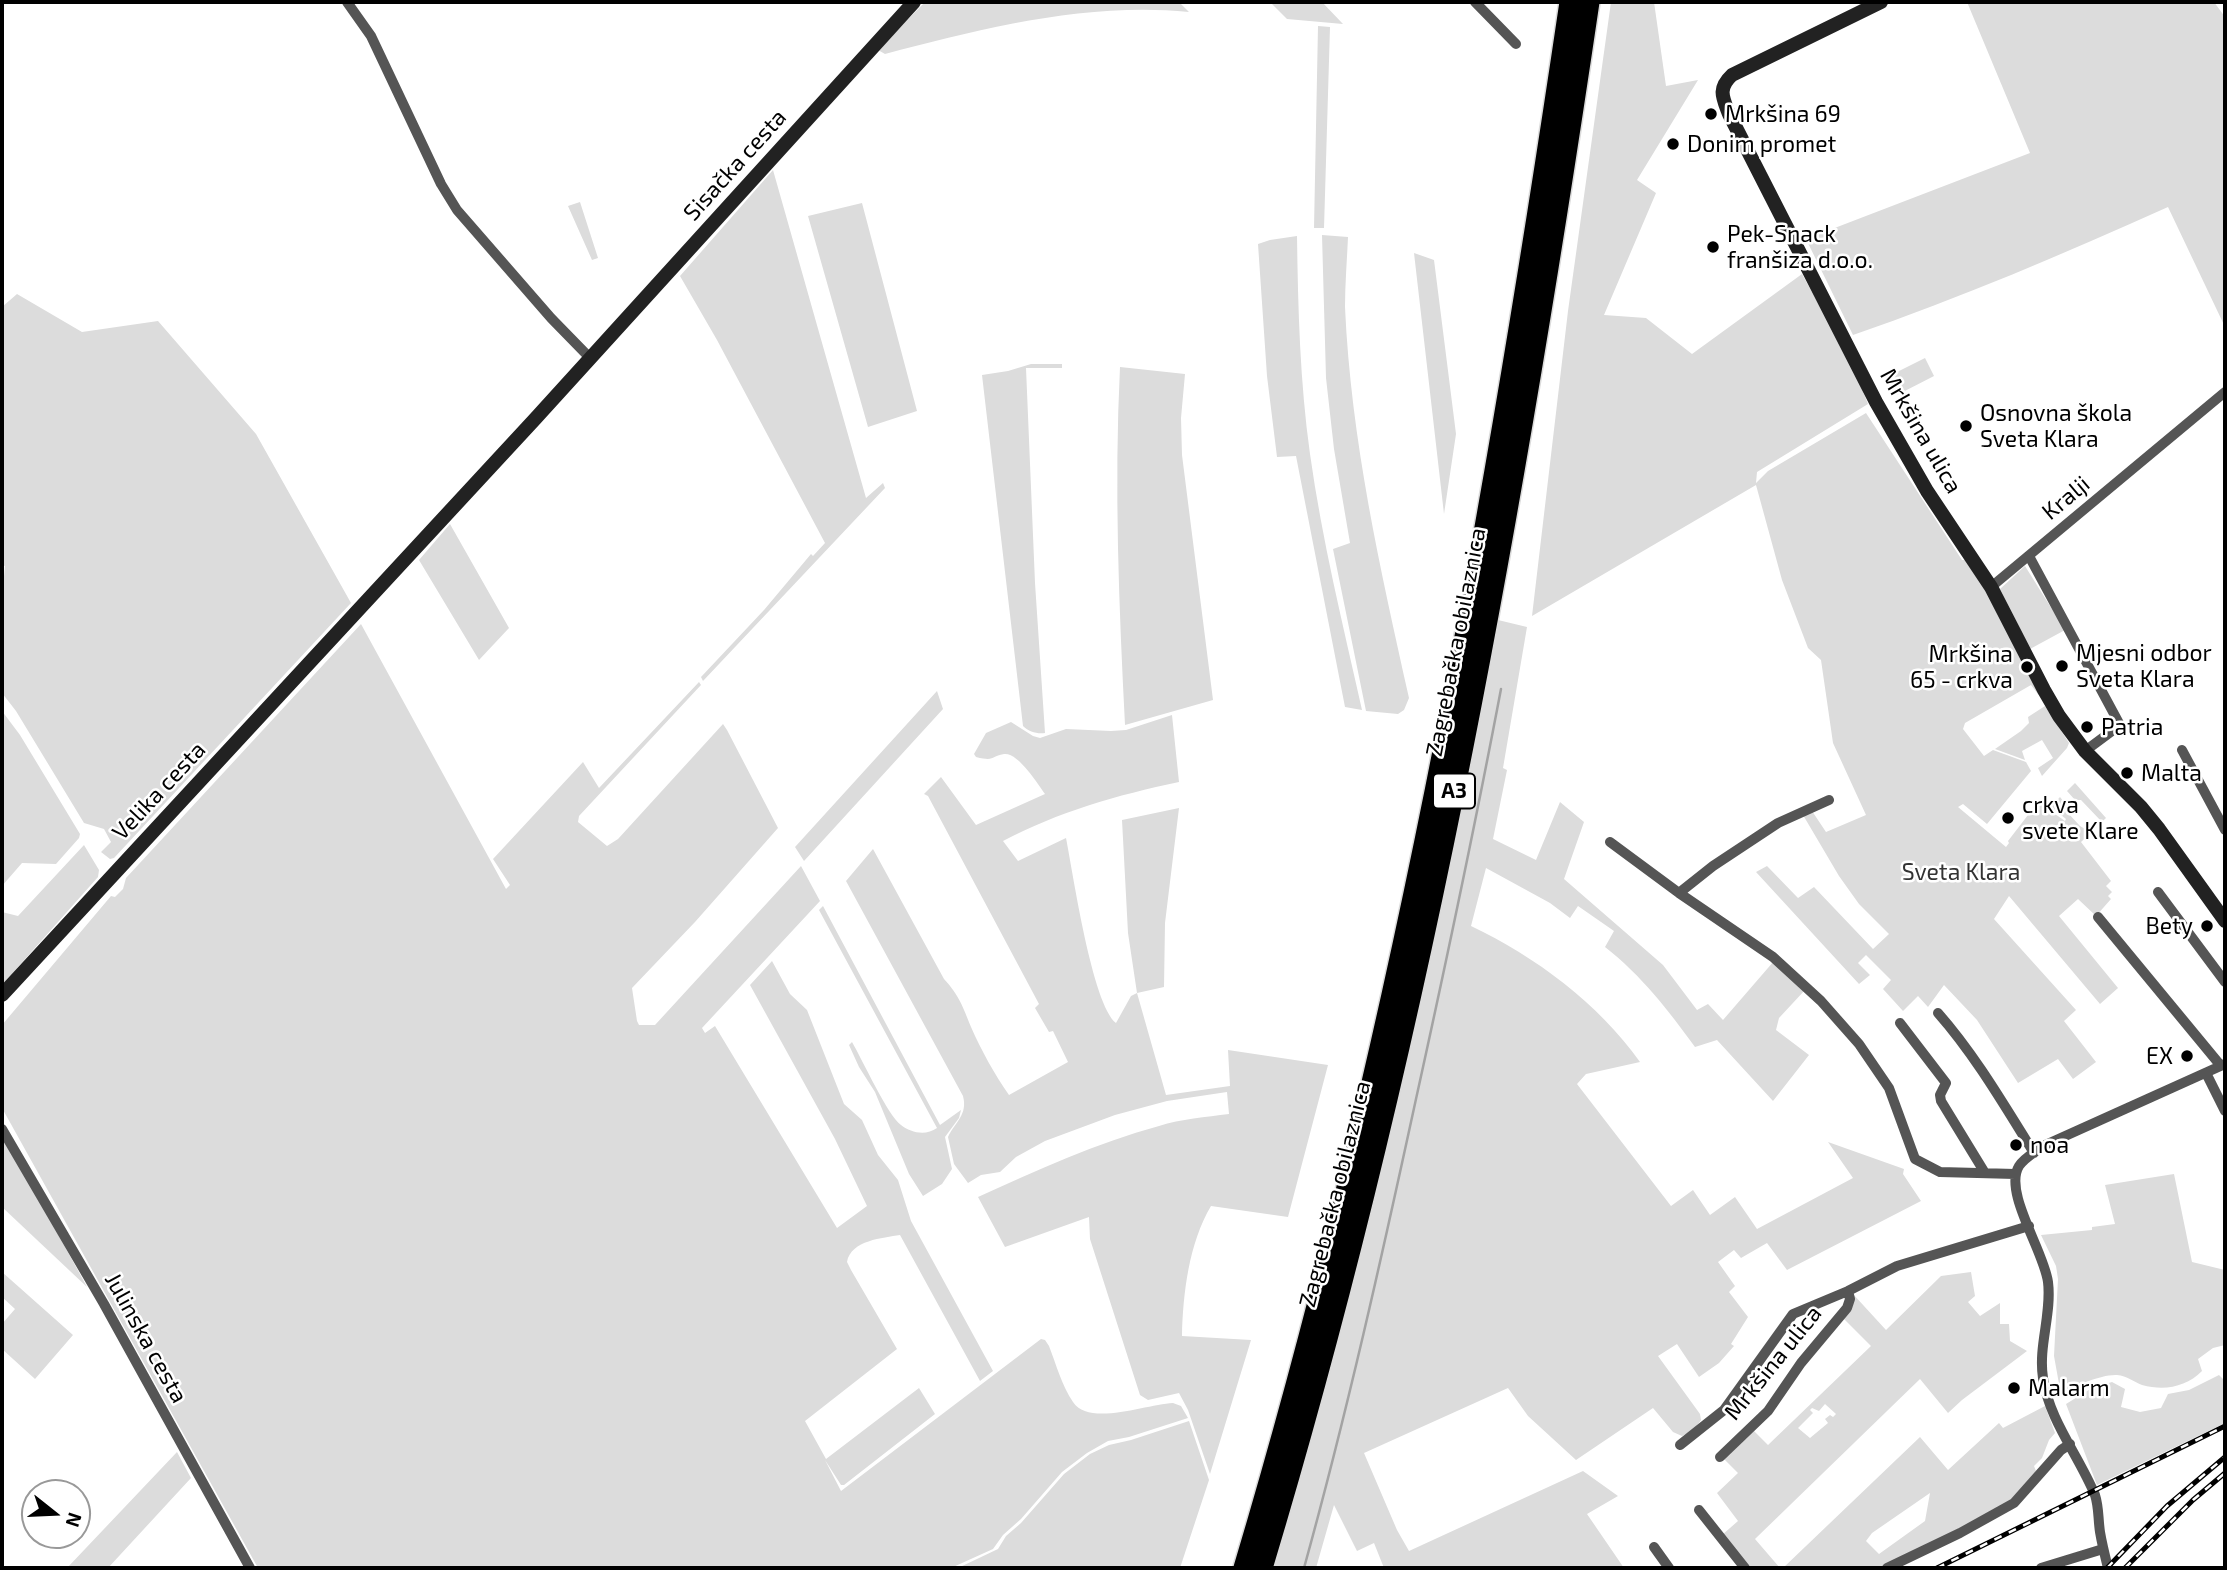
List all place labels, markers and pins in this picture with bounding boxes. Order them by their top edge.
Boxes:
place label: Mrkšina 69 [1725,100,1841,128]
marker: Mrkšina 69 [1703,106,1719,122]
place label: Donim promet [1687,130,1836,158]
marker: Donim promet [1665,136,1681,152]
place label: Pek-Snack franšiza d.o.o. [1727,220,1873,274]
marker: Pek-Snack franšiza d.o.o. [1705,239,1721,255]
place label: Osnovna škola Sveta Klara [1980,399,2132,453]
marker: Osnovna škola Sveta Klara [1958,418,1974,434]
place label: Mjesni odbor Sveta Klara [2076,639,2212,693]
place label: Mrkšina 65 - crkva [1910,640,2013,694]
marker: Mjesni odbor Sveta Klara [2054,658,2070,674]
marker: Mrkšina 65 - crkva [2019,659,2035,675]
place label: Patria [2101,713,2163,741]
marker: Patria [2079,719,2095,735]
place label: Malta [2141,759,2202,787]
marker: Malta [2119,765,2135,781]
place label: crkva svete Klare [2022,791,2139,845]
marker: crkva svete Klare [2000,810,2016,826]
place label: Bety [2145,912,2193,940]
marker: Bety [2199,918,2215,934]
place label: EX [2146,1042,2173,1070]
marker: EX [2179,1048,2195,1064]
place label: noa [2030,1131,2069,1159]
marker: noa [2008,1137,2024,1153]
place label: Malarm [2028,1374,2110,1402]
marker: Malarm [2006,1380,2022,1396]

